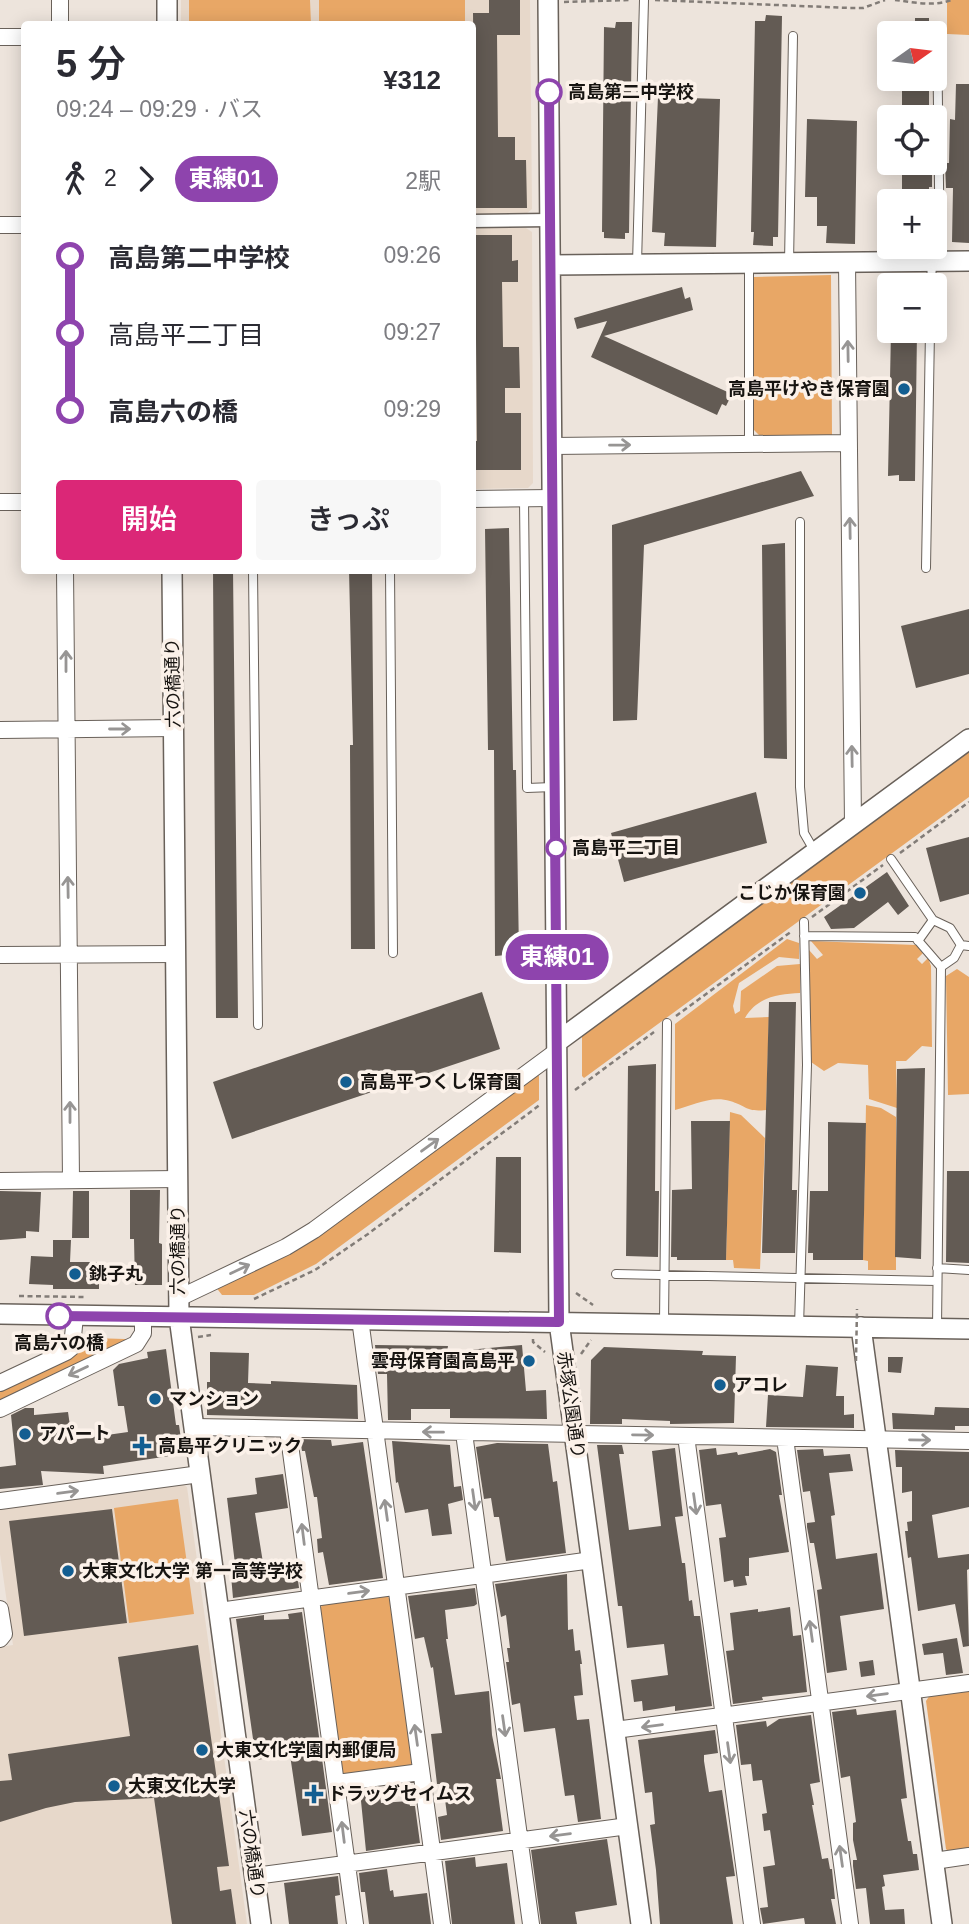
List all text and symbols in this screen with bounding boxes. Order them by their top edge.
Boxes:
north arrow [877,21,947,91]
map controls [877,21,947,343]
text: 5 分 [56,43,126,85]
text: ¥312 [383,65,441,95]
marker: 高島第二中学校 [536,79,562,105]
place label: 高島第二中学校 [568,82,694,102]
text: 09:24 – 09:29 · バス [56,96,263,122]
button: locate [877,105,947,175]
icon: walk [56,160,94,198]
icon: forward [127,160,165,198]
text: 2 [104,165,117,191]
text: 東練01 [189,165,264,192]
text: 2駅 [405,168,441,194]
button: + [877,189,947,259]
text: 09:26 [383,242,441,268]
text: 高島第二中学校 [108,243,290,273]
button: − [877,273,947,343]
text: 09:27 [383,319,441,345]
text: 高島平二丁目 [108,320,264,350]
one-way arrow [841,339,855,362]
place label: 高島平けやき保育園 [728,379,890,399]
marker: 高島平けやき保育園 [896,381,912,397]
text: 09:29 [383,396,441,422]
text: 高島六の橋 [108,397,238,427]
one-way arrow [609,439,632,452]
button: 開始 [56,480,242,560]
button: きっぷ [256,480,441,560]
one-way arrow [843,517,857,540]
street label: 六の橋通り [162,638,184,728]
one-way arrow [59,649,73,672]
one-way arrow [108,722,131,735]
one-way arrow [845,745,859,768]
marker: 高島平二丁目 [546,838,566,858]
place label: 高島平二丁目 [572,838,680,858]
one-way arrow [61,875,75,898]
place label: こじか保育園 [738,883,846,903]
marker: こじか保育園 [852,885,868,901]
line badge: 東練01 [508,934,606,980]
text: 東練01 [520,943,594,970]
place label: 高島平つくし保育園 [360,1072,522,1092]
marker: 高島平つくし保育園 [338,1074,354,1090]
one-way arrow [63,1101,77,1124]
one-way arrow [420,1138,439,1152]
street label: 六の橋通り [168,1205,188,1295]
one-way arrow [229,1262,250,1275]
place label: 銚子丸 [88,1264,143,1284]
marker: 銚子丸 [67,1266,83,1282]
marker: 高島六の橋 [46,1303,72,1329]
place label: 高島六の橋 [14,1333,104,1353]
street label: 赤塚公園通り [554,1350,588,1460]
place label: 雲母保育園高島平 [371,1351,515,1371]
marker: 雲母保育園高島平 [521,1353,537,1369]
one-way arrow [68,1365,89,1379]
place label: アコレ [734,1375,788,1395]
marker: アコレ [712,1377,728,1393]
place label: マンション [169,1389,259,1409]
marker: マンション [147,1391,163,1407]
place label: アパート [39,1424,111,1444]
one-way arrow [422,1425,445,1439]
marker: アパート [17,1426,33,1442]
one-way arrow [631,1428,654,1442]
one-way arrow [908,1433,931,1447]
marker: 高島平クリニック [132,1436,152,1456]
place label: 高島平クリニック [158,1436,302,1456]
one-way arrow [56,1485,78,1498]
one-way arrow [467,1488,480,1511]
one-way arrow [689,1492,702,1514]
one-way arrow [379,1499,392,1521]
one-way arrow [296,1523,309,1546]
place label: 大東文化大学 第一高等学校 [82,1561,303,1581]
marker: 大東文化大学 第一高等学校 [60,1563,76,1579]
one-way arrow [348,1585,370,1598]
one-way arrow [804,1620,817,1643]
one-way arrow [866,1689,889,1702]
one-way arrow [498,1714,511,1736]
one-way arrow [641,1719,664,1732]
one-way arrow [410,1724,423,1747]
place label: 大東文化学園内郵便局 [216,1740,396,1760]
one-way arrow [722,1741,735,1764]
marker: 大東文化学園内郵便局 [194,1742,210,1758]
place label: 大東文化大学 [128,1776,236,1796]
marker: 大東文化大学 [106,1778,122,1794]
place label: ドラッグセイムス [328,1784,472,1804]
marker: ドラッグセイムス [306,1786,322,1802]
street label: 六の橋通り [236,1808,268,1900]
one-way arrow [336,1821,349,1844]
one-way arrow [549,1828,572,1841]
one-way arrow [834,1846,847,1868]

